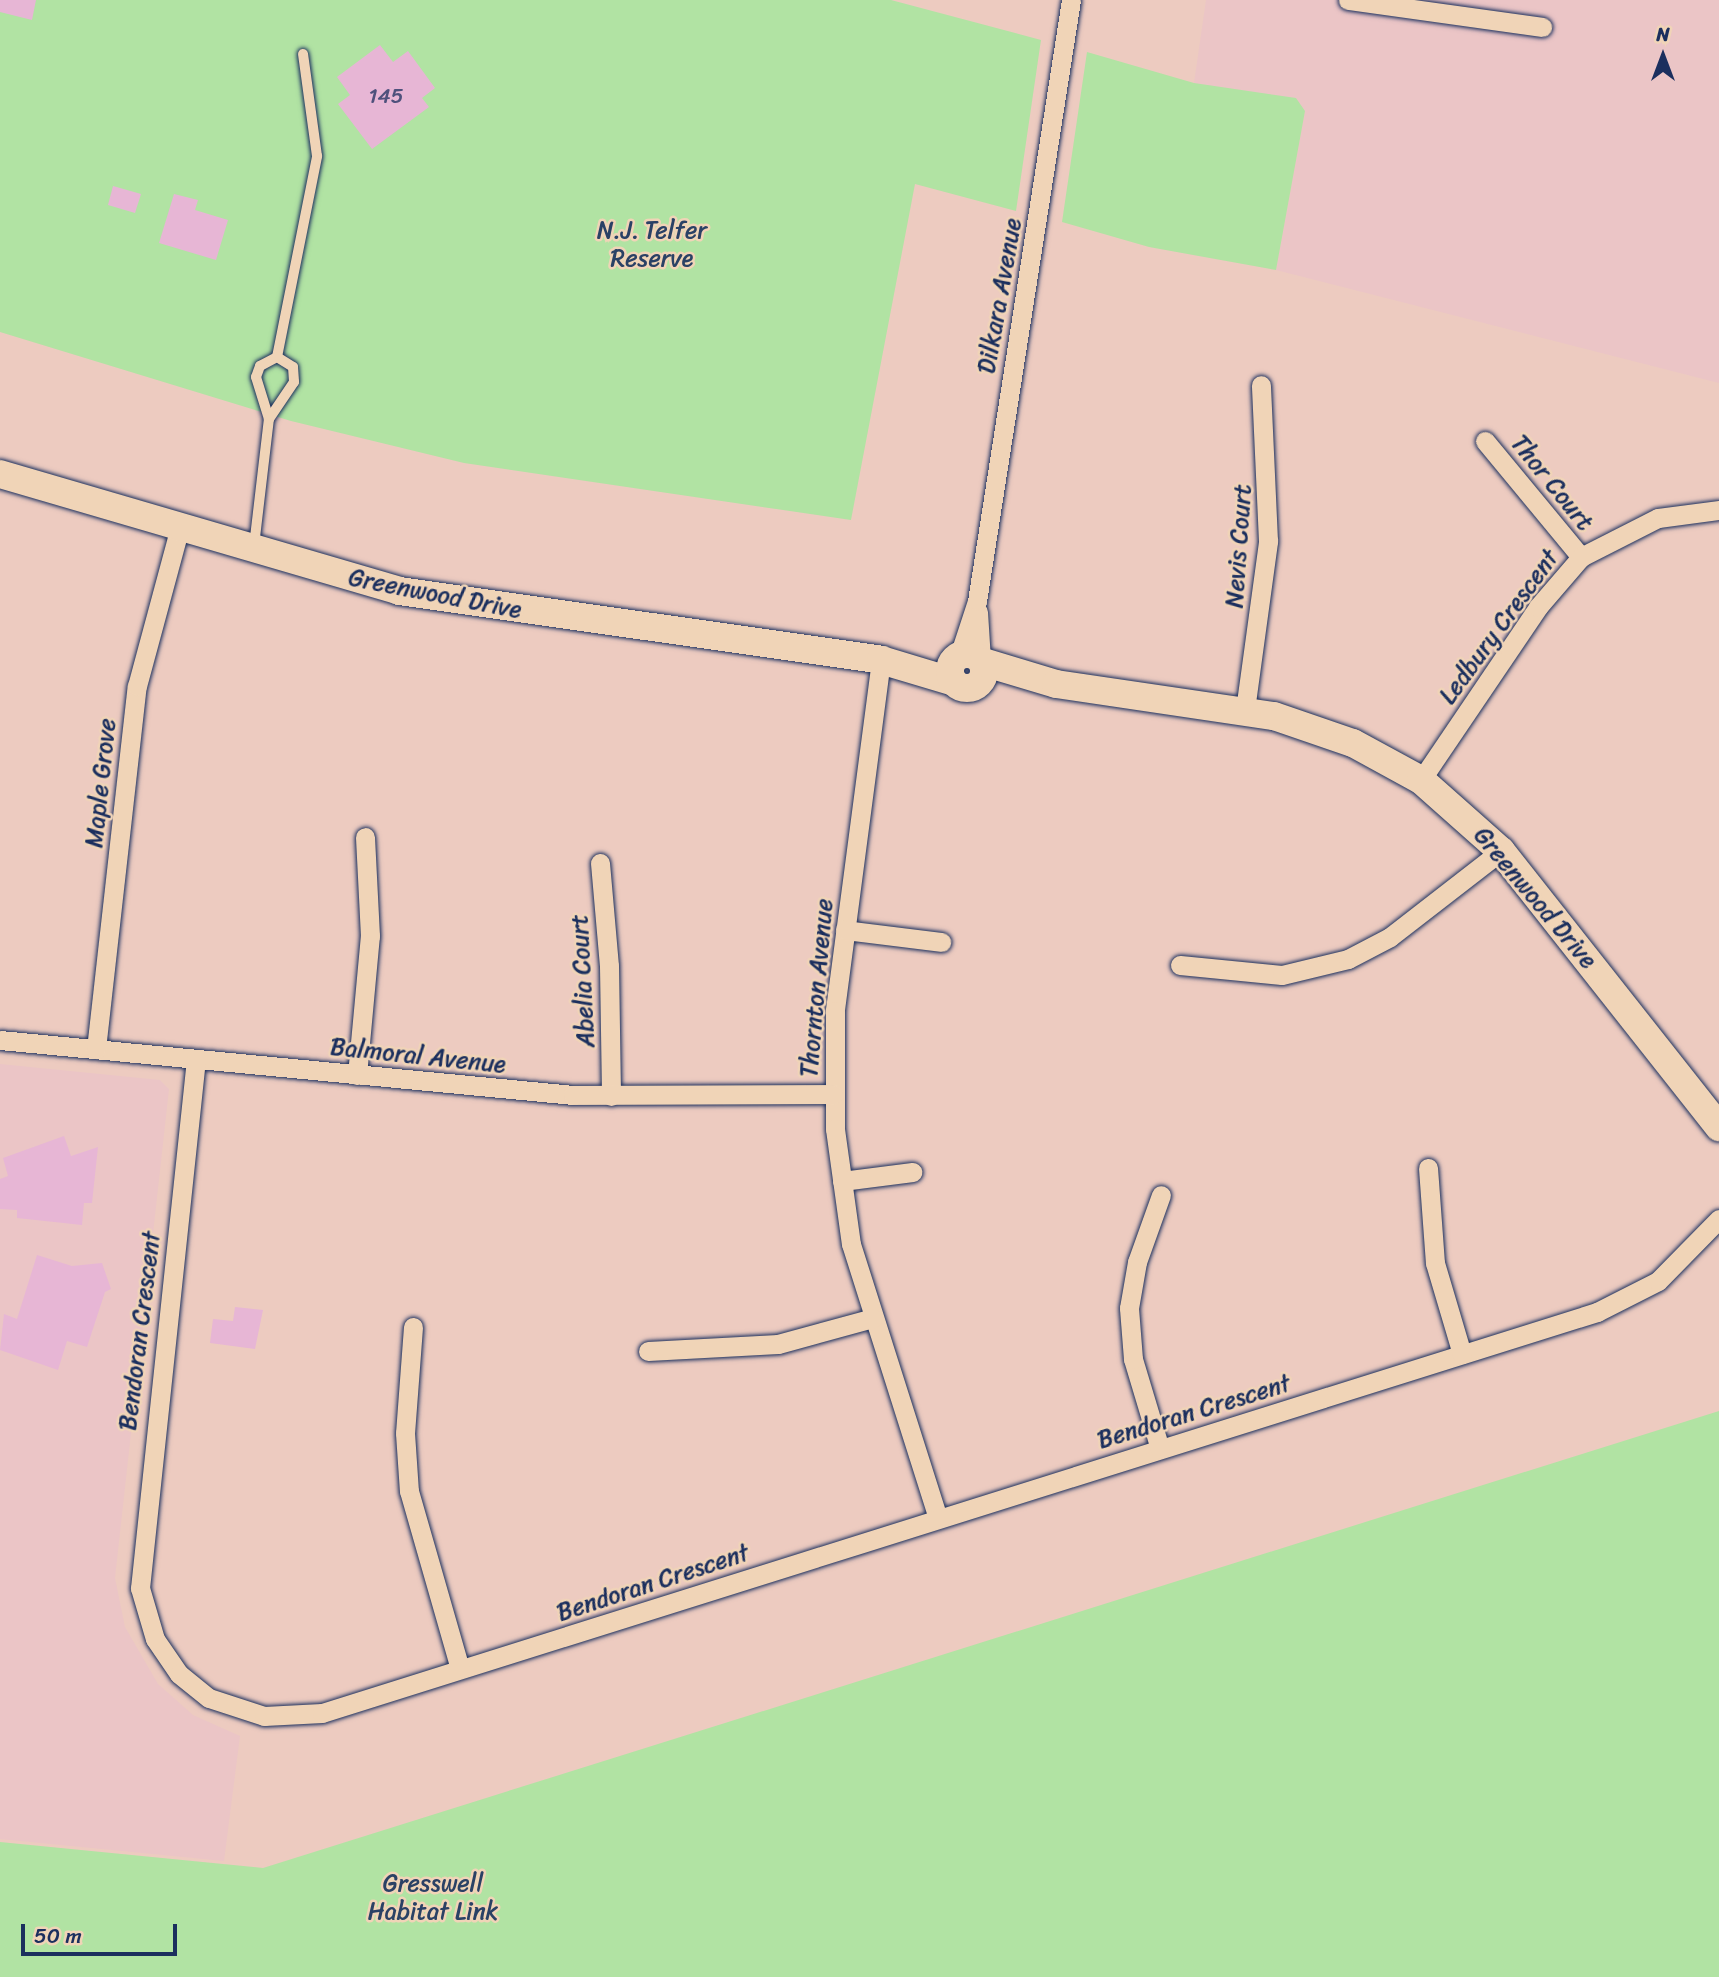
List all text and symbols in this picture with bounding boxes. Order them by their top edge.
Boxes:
text: N [1656,18,1670,51]
north arrow [1628,21,1698,91]
house number: 145 [369,83,403,109]
street label: Dilkara Avenue [972,216,1028,376]
park label: N.J. Telfer Reserve [596,217,708,273]
street label: Thor Court [1505,429,1599,537]
street label: Nevis Court [1220,483,1258,609]
street label: Ledbury Crescent [1433,543,1565,711]
street label: Greenwood Drive [346,563,524,625]
street label: Maple Grove [80,717,122,849]
street label: Greenwood Drive [1467,821,1603,975]
street label: Thornton Avenue [795,897,839,1079]
street label: Abelia Court [565,914,601,1048]
street label: Balmoral Avenue [329,1032,507,1080]
street label: Bendoran Crescent [113,1229,167,1433]
street label: Bendoran Crescent [1093,1369,1295,1455]
street label: Bendoran Crescent [552,1538,754,1628]
park label: Gresswell Habitat Link [368,1870,498,1926]
scale bar [24,1910,180,1954]
text: 50 m [34,1917,82,1955]

